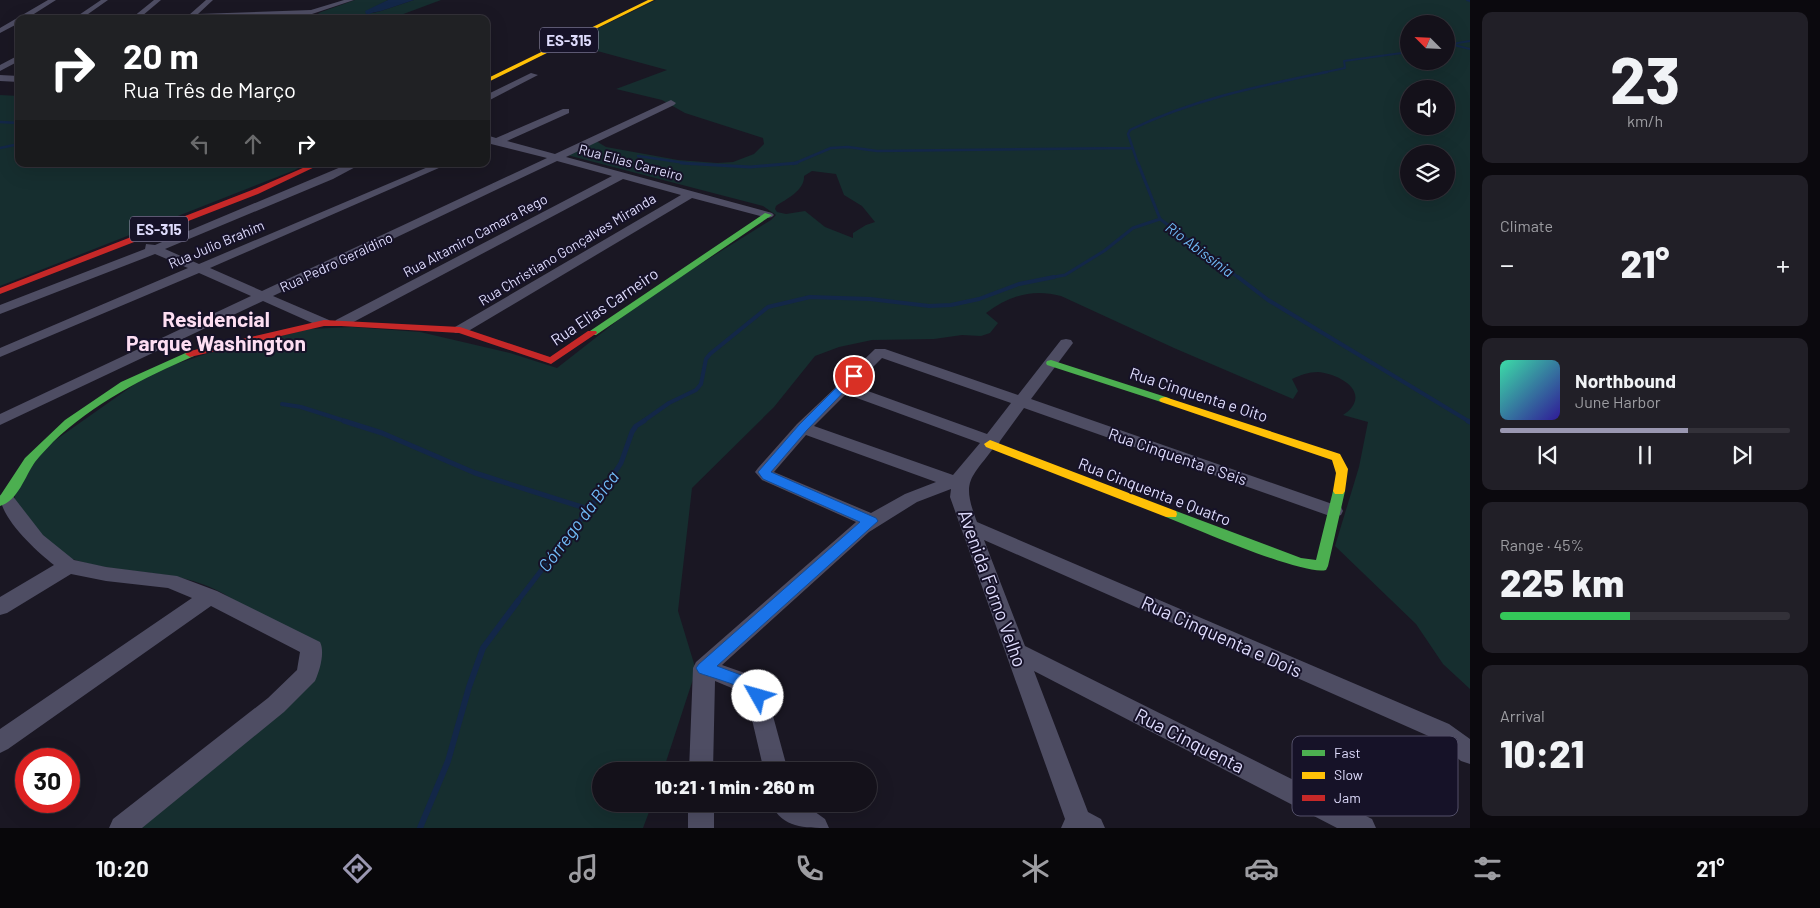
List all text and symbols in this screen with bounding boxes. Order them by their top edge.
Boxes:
north arrow [1400,15,1455,70]
map controls [1400,15,1455,200]
road number: ES-315 [540,28,598,52]
text: 20 m [123,34,199,76]
icon: right [40,35,105,100]
text: 23 [1610,39,1680,117]
text: Rua Três de Março [123,76,296,102]
button: sound [1400,80,1455,135]
text: km/h [1627,111,1663,130]
icon: left [186,130,214,158]
icon: ahead [239,130,267,158]
icon: right [292,130,320,158]
street label: Rua Elias Carreiro [577,140,685,184]
button: layers [1400,145,1455,200]
street label: Rua Christiano Gonçalves Miranda [475,189,659,309]
street label: Rua Altamiro Camara Rego [400,190,550,280]
road number: ES-315 [130,216,188,242]
street label: Rua Julio Brahim [165,216,267,272]
text: Climate [1500,216,1553,235]
water label: Rio Abissínia [1163,218,1238,280]
street label: Rua Pedro Geraldino [277,228,395,296]
text: 21° [1620,240,1670,286]
text: − [1500,247,1514,281]
text: + [1776,247,1790,281]
street label: Rua Elias Carneiro [547,263,661,349]
district label: Residencial Parque Washington [126,306,306,355]
pin [833,355,875,397]
icon: arrive [840,362,868,390]
street label: Rua Cinquenta e Oito [1128,363,1270,425]
text: Northbound [1575,369,1676,392]
text: June Harbor [1575,392,1661,411]
street label: Rua Cinquenta e Seis [1106,423,1250,489]
icon: previous [1534,441,1562,469]
icon: pause [1631,441,1659,469]
icon: next [1728,441,1756,469]
street label: Rua Cinquenta e Quatro [1076,453,1234,529]
water label: Córrego da Bica [533,466,623,576]
street label: Avenida Forno Velho [954,506,1032,670]
text: Range · 45% [1500,535,1584,554]
text: 225 km [1500,559,1624,605]
street label: Rua Cinquenta e Dois [1138,590,1306,682]
position arrow [731,669,783,721]
street label: Rua Cinquenta [1131,703,1249,777]
text: Arrival [1500,706,1545,725]
text: 10:21 [1500,730,1584,776]
legend [1292,736,1458,816]
text: Fast [1334,744,1360,761]
speed limit sign: 30 [15,748,80,813]
text: Slow [1334,766,1363,783]
text: 10:21 · 1 min · 260 m [654,775,815,798]
text: Jam [1334,789,1361,806]
icon: directions [340,851,375,886]
icon: music [566,851,601,886]
icon: phone [792,851,827,886]
icon: climate [1018,851,1053,886]
icon: car [1244,851,1279,886]
icon: filters [1470,851,1505,886]
text: 10:20 [96,855,149,881]
text: 21° [1696,855,1724,881]

